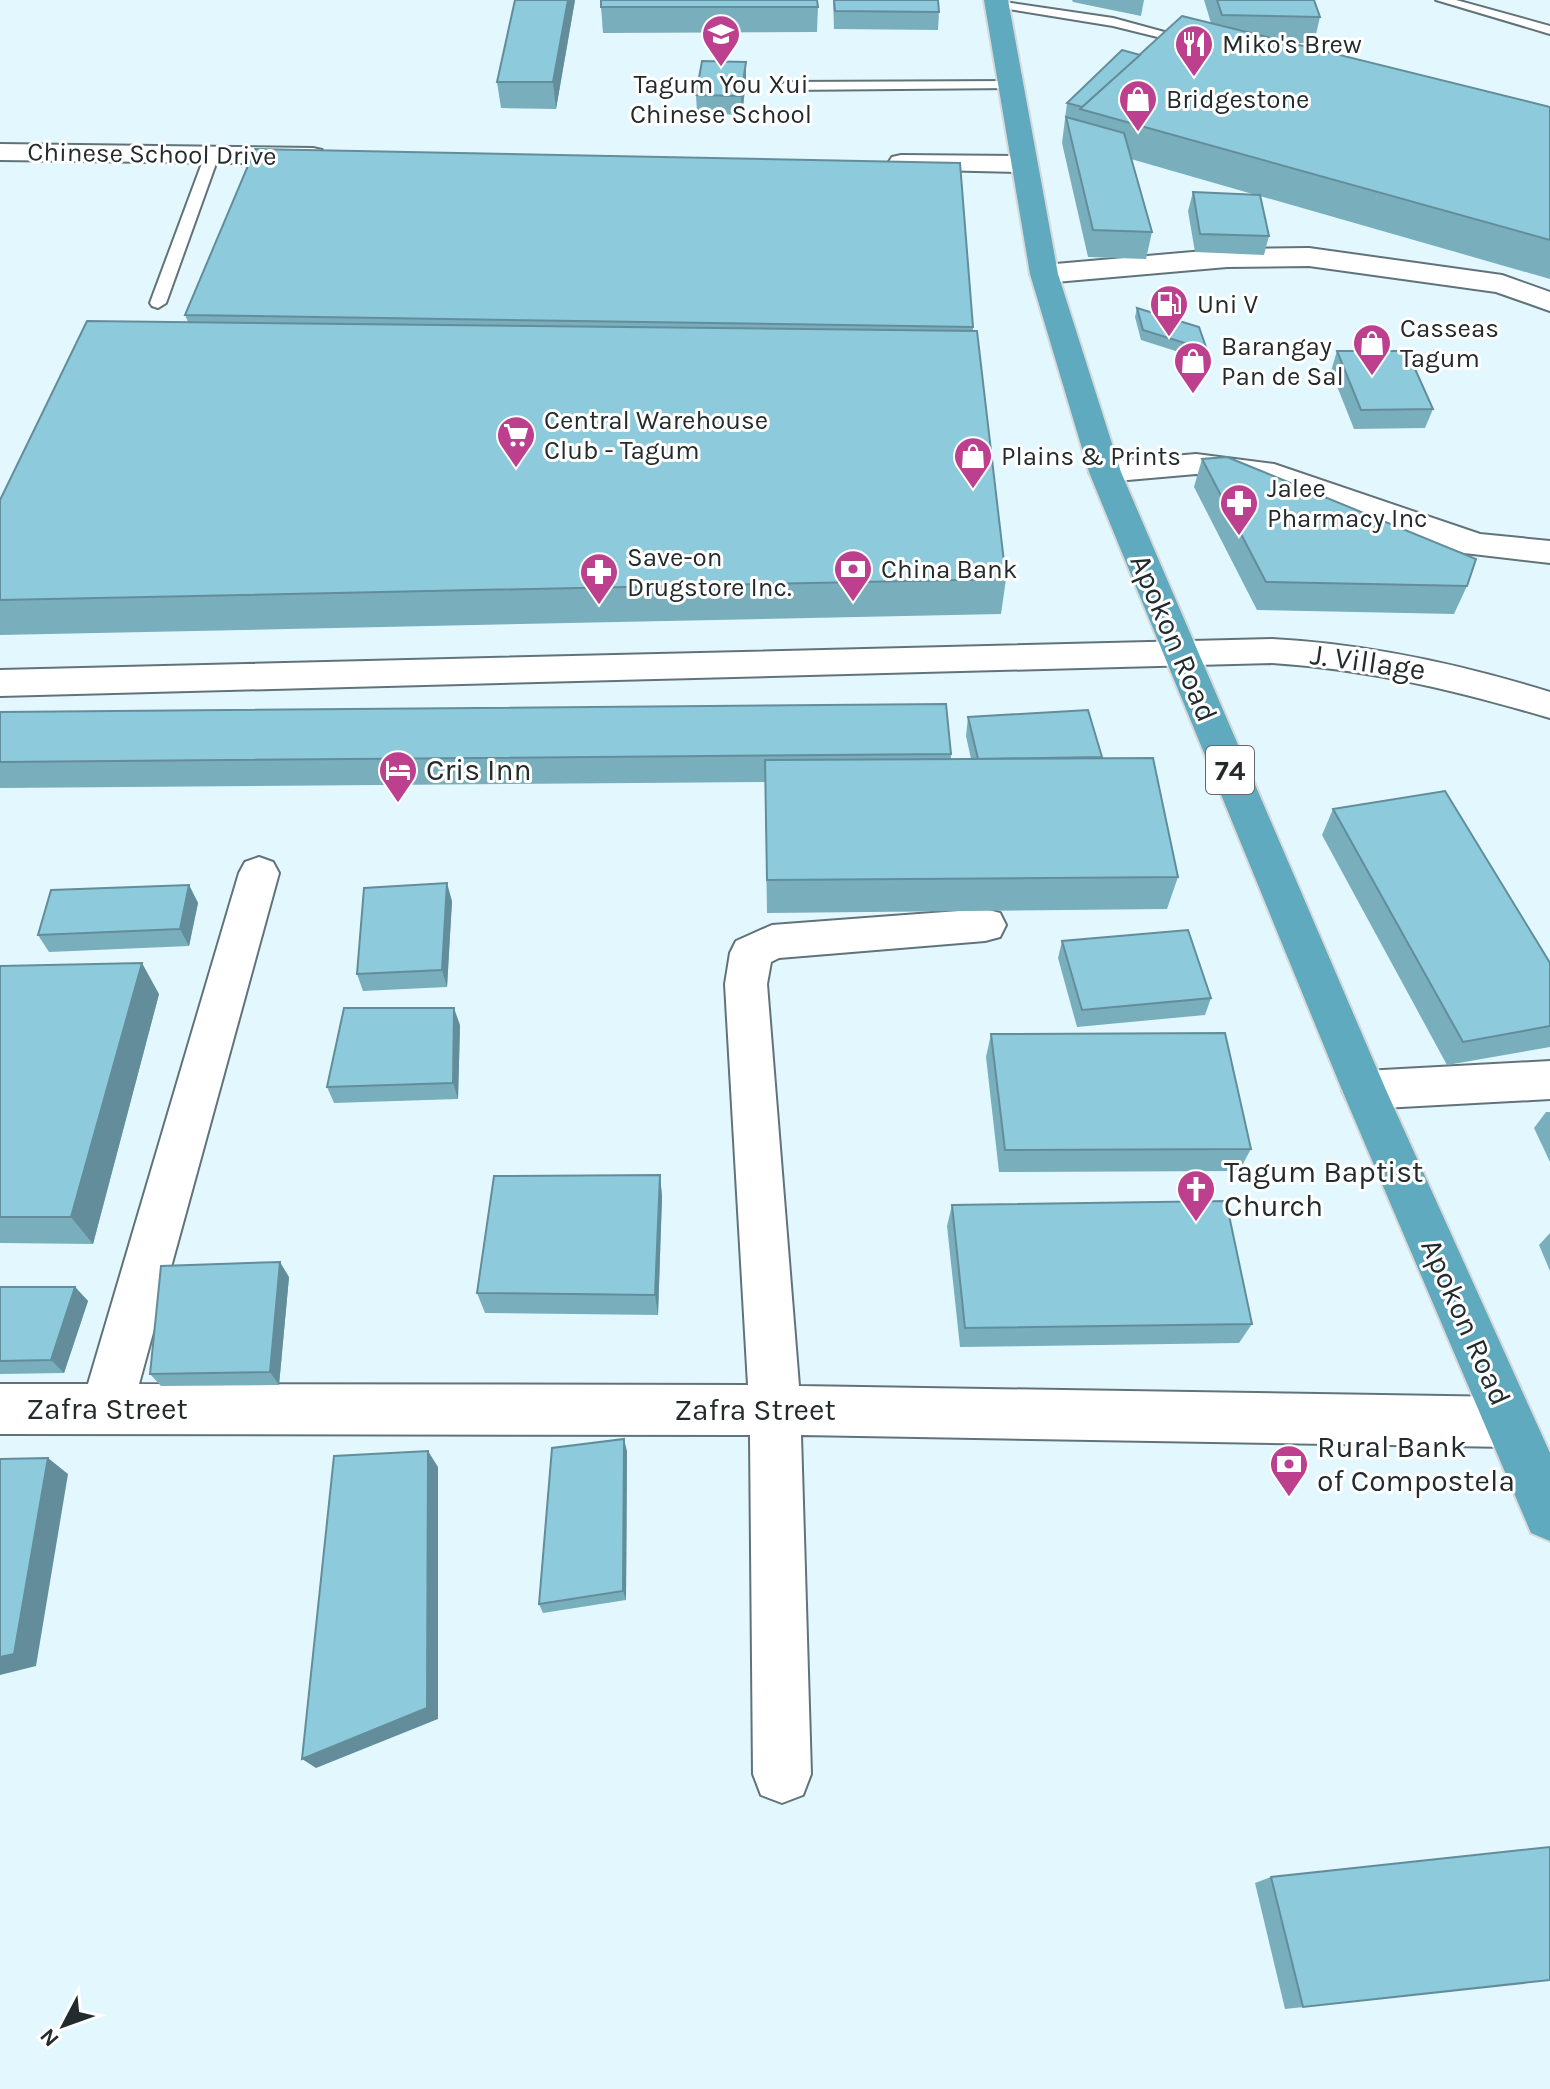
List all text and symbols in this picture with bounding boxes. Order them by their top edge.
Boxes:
school or university icon: Tagum You Xui Chinese School [700,13,742,68]
restaurant icon: Miko's Brew [1173,23,1215,78]
place label: Miko's Brew [1222,29,1362,60]
place label: Tagum You Xui Chinese School [630,69,812,130]
shop icon: Bridgestone [1117,78,1159,133]
place label: Bridgestone [1166,84,1309,115]
street label: Chinese School Drive [27,136,277,172]
fuel station icon: Uni V [1148,283,1190,338]
place label: Uni V [1197,289,1259,320]
place label: Casseas Tagum [1400,313,1499,374]
shop icon: Casseas Tagum [1351,322,1393,377]
place label: Barangay Pan de Sal [1221,331,1344,392]
shop icon: Barangay Pan de Sal [1172,340,1214,395]
place label: Central Warehouse Club - Tagum [544,405,768,466]
supermarket icon: Central Warehouse Club - Tagum [495,414,537,469]
shop icon: Plains & Prints [952,435,994,490]
place label: Plains & Prints [1001,441,1181,472]
place label: Jalee Pharmacy Inc [1267,473,1428,534]
pharmacy icon: Jalee Pharmacy Inc [1218,482,1260,537]
place label: Save-on Drugstore Inc. [627,542,792,603]
bank icon: China Bank [832,548,874,603]
street label: Apokon Road [1123,549,1225,727]
pharmacy icon: Save-on Drugstore Inc. [578,551,620,606]
place label: China Bank [881,554,1017,585]
street label: J. Village [1308,636,1428,688]
road number: 74 [1206,746,1254,794]
hotel icon: Cris Inn [377,749,419,804]
place label: Cris Inn [426,752,532,788]
place label: Tagum Baptist Church [1224,1154,1423,1224]
church icon: Tagum Baptist Church [1175,1168,1217,1223]
street label: Apokon Road [1413,1233,1519,1411]
street label: Zafra Street [26,1391,188,1427]
street label: Zafra Street [674,1392,836,1428]
place label: Rural Bank of Compostela [1317,1429,1515,1499]
bank icon: Rural Bank of Compostela [1268,1443,1310,1498]
north arrow [24,1985,104,2065]
text: N [35,2023,65,2052]

